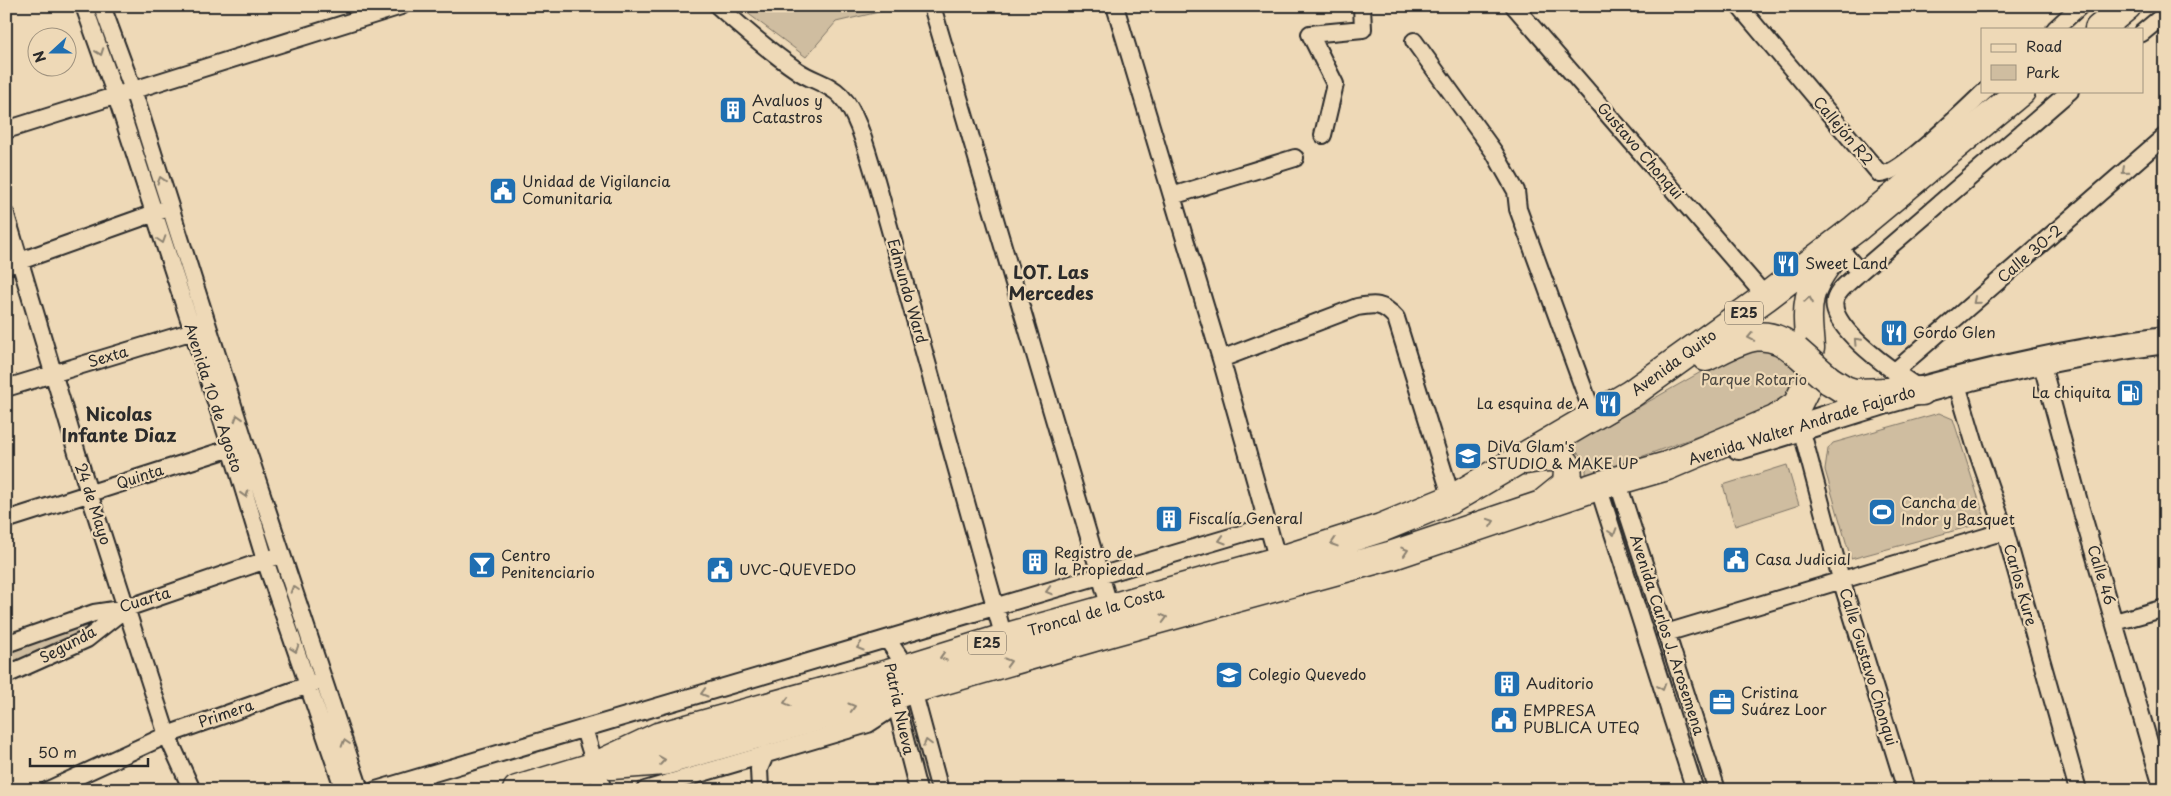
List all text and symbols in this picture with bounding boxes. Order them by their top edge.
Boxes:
north arrow [28,28,78,78]
legend [1981,28,2144,92]
text: Road [2026,34,2062,57]
one-way arrow [94,47,104,56]
text: N [28,48,51,66]
text: Park [2026,60,2060,83]
place label: Avaluos y Catastros [752,88,823,128]
street label: Callejón R2 [1808,90,1880,170]
building icon: Avaluos y Catastros [718,95,748,125]
street label: Gustavo Chonqui [1592,96,1690,204]
one-way arrow [2121,165,2130,174]
place label: Unidad de Vigilancia Comunitaria [522,169,671,209]
one-way arrow [157,176,167,185]
public building icon: Unidad de Vigilancia Comunitaria [488,176,518,206]
street label: Calle 30-2 [1991,218,2067,288]
one-way arrow [156,235,166,244]
street label: Edmundo Ward [883,236,934,346]
restaurant icon: Sweet Land [1771,249,1801,279]
place label: Sweet Land [1805,251,1888,274]
district label: LOT. Las Mercedes [1008,258,1094,306]
one-way arrow [1803,295,1814,303]
one-way arrow [1973,295,1982,304]
road number: E25 [1725,302,1763,324]
restaurant icon: Gordo Glen [1879,318,1909,348]
street label: Avenida 10 de Agosto [179,320,249,475]
place label: Gordo Glen [1913,320,1996,343]
street label: Avenida Quito [1626,323,1721,401]
one-way arrow [1747,332,1756,342]
one-way arrow [1854,337,1863,346]
street label: Sexta [85,339,131,372]
park label: Parque Rotario [1701,367,1807,390]
fuel station icon: La chiquita [2115,378,2145,408]
street label: Avenida Walter Andrade Fajardo [1685,379,1918,470]
place label: La chiquita [2032,380,2112,403]
restaurant icon: La esquina de A [1593,389,1623,419]
place label: La esquina de A [1476,391,1589,414]
district label: Nicolas Infante Diaz [62,400,176,448]
one-way arrow [233,414,243,423]
place label: DiVa Glam's STUDIO & MAKE UP [1487,434,1638,474]
school or university icon: DiVa Glam's STUDIO & MAKE UP [1453,441,1483,471]
street label: Quinta [113,457,167,494]
street label: 24 de Mayo [70,460,118,548]
one-way arrow [239,489,249,498]
place label: Cancha de Indor y Basquet [1901,490,2015,530]
sports icon: Cancha de Indor y Basquet [1867,497,1897,527]
building icon: Fiscalía General [1154,504,1184,534]
place label: Fiscalía General [1188,506,1303,529]
one-way arrow [1486,518,1495,528]
one-way arrow [1607,527,1617,536]
street label: Avenida Carlos J. Arosemena [1625,531,1712,738]
one-way arrow [1217,534,1226,545]
one-way arrow [1331,537,1339,547]
place label: Registro de la Propiedad [1054,540,1144,580]
street label: Carlos Kure [1999,541,2044,628]
street label: Calle 46 [2082,542,2122,607]
place label: Centro Penitenciario [501,543,595,583]
public building icon: Casa Judicial [1721,545,1751,575]
building icon: Registro de la Propiedad [1020,547,1050,577]
one-way arrow [1401,547,1409,557]
place label: Casa Judicial [1755,547,1851,570]
bar icon: Centro Penitenciario [467,550,497,580]
public building icon: UVC-QUEVEDO [705,555,735,585]
place label: UVC-QUEVEDO [739,557,856,580]
street label: Cuarta [116,580,173,617]
street label: Troncal de la Costa [1025,580,1167,641]
one-way arrow [290,585,300,594]
street label: Calle Gustavo Chonqui [1834,585,1904,748]
one-way arrow [1046,586,1054,596]
one-way arrow [1160,613,1169,624]
street label: Segunda [35,619,100,668]
road number: E25 [968,632,1006,654]
one-way arrow [856,641,864,651]
one-way arrow [289,644,299,652]
one-way arrow [939,651,948,661]
one-way arrow [1003,657,1012,668]
street label: Patria Nueva [879,660,922,758]
school or university icon: Colegio Quevedo [1214,660,1244,690]
place label: Colegio Quevedo [1248,662,1366,685]
building icon: Auditorio [1492,669,1522,699]
place label: Auditorio [1526,671,1593,694]
place label: Cristina Suárez Loor [1741,680,1827,720]
one-way arrow [1656,682,1666,690]
office icon: Cristina Suárez Loor [1707,687,1737,717]
one-way arrow [700,688,709,698]
street label: Primera [195,692,257,733]
one-way arrow [783,696,791,706]
place label: EMPRESA PUBLICA UTEQ [1523,698,1640,738]
one-way arrow [848,702,856,713]
public building icon: EMPRESA PUBLICA UTEQ [1489,705,1519,735]
scale bar [30,736,148,768]
one-way arrow [923,739,933,747]
text: 50 m [38,740,77,763]
one-way arrow [341,740,351,748]
one-way arrow [658,755,666,766]

